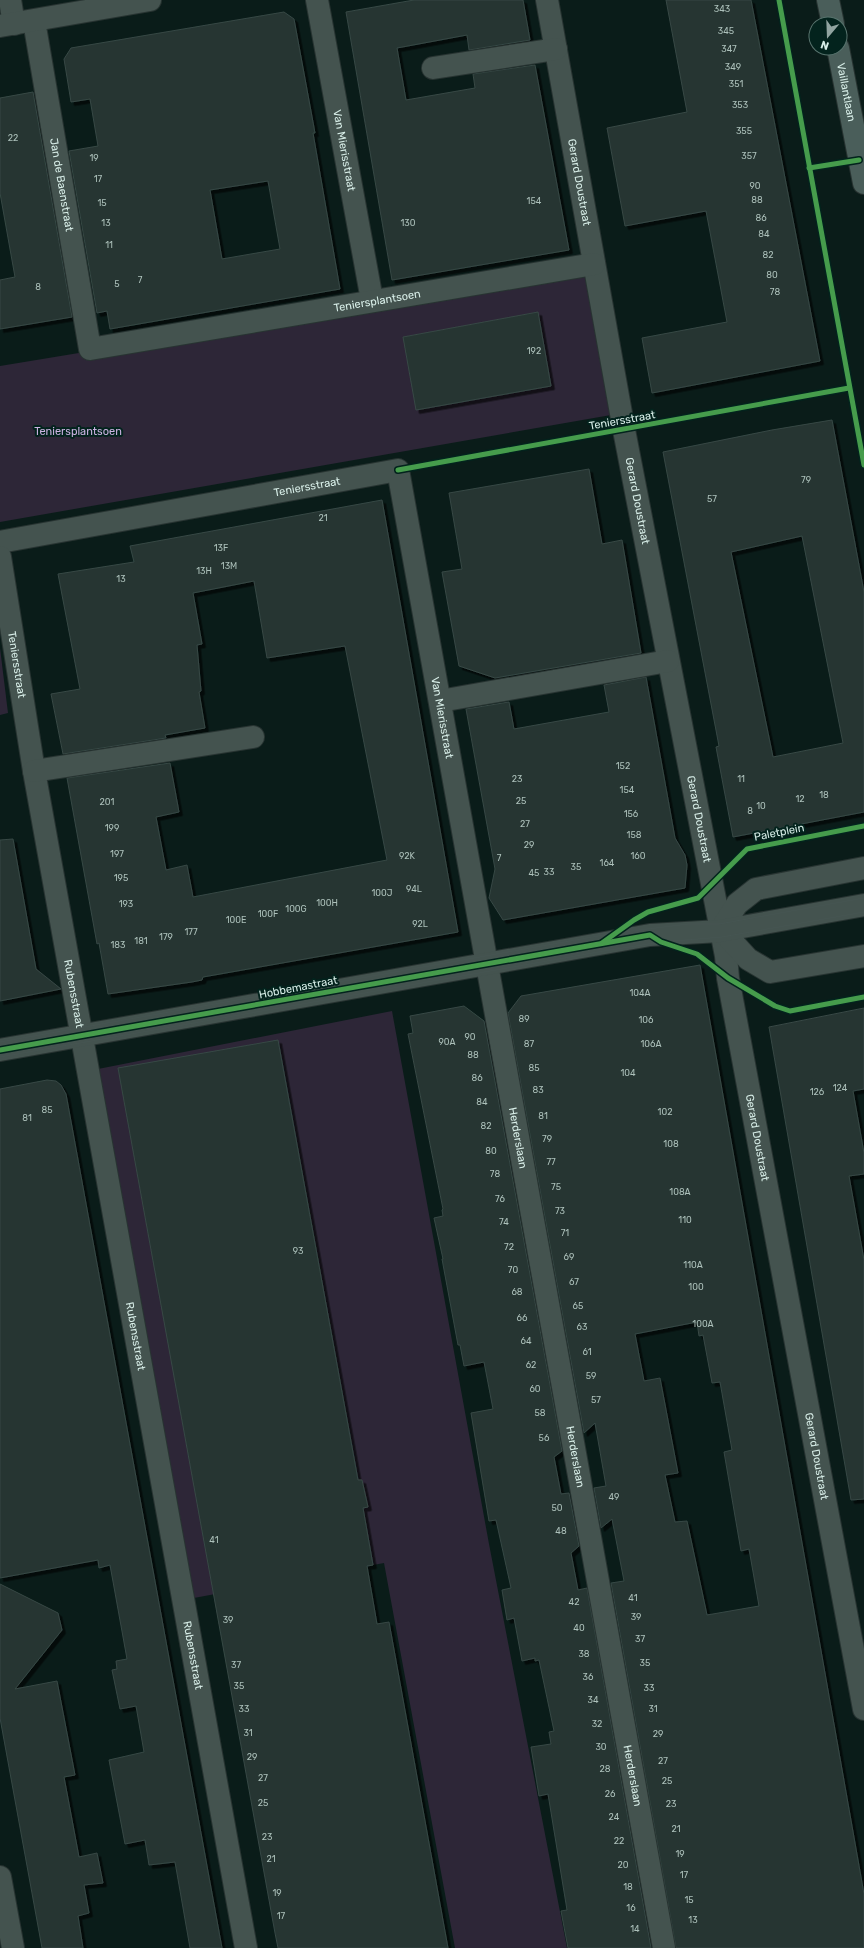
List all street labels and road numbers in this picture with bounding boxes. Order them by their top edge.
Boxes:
street label: Vaillantlaan [834,62,858,123]
street label: Van Mierisstraat [330,109,358,193]
street label: Jan de Baenstraat [47,137,76,233]
street label: Gerard Doustraat [565,138,593,227]
street label: Teniersplantsoen [333,287,422,315]
street label: Teniersstraat [588,408,657,433]
street label: Gerard Doustraat [622,456,652,546]
street label: Teniersstraat [273,474,342,499]
street label: Teniersstraat [5,630,28,700]
street label: Van Mierisstraat [428,676,456,760]
street label: Gerard Doustraat [684,775,714,864]
street label: Paletplein [753,821,805,844]
street label: Rubensstraat [61,959,86,1030]
street label: Hobbemastraat [258,973,339,1001]
street label: Gerard Doustraat [743,1093,772,1183]
street label: Herderslaan [506,1106,530,1170]
street label: Rubensstraat [123,1301,148,1372]
street label: Gerard Doustraat [802,1412,831,1501]
street label: Herderslaan [563,1425,587,1489]
street label: Rubensstraat [180,1620,205,1691]
street label: Herderslaan [621,1744,644,1807]

